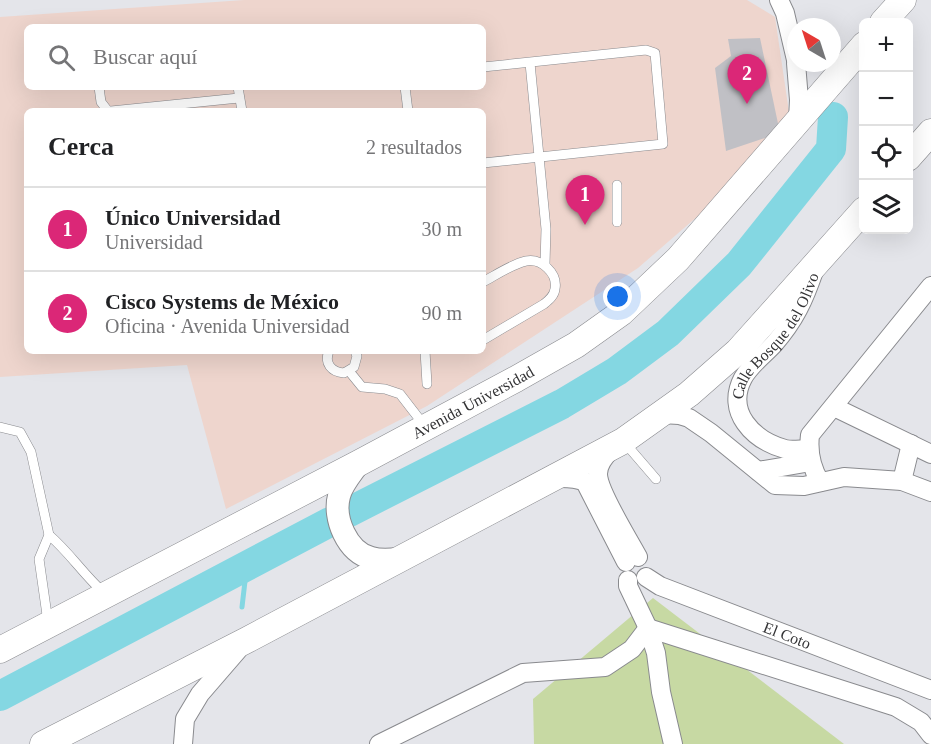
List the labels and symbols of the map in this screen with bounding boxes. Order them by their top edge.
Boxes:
north arrow [787,18,841,72]
pin: 2 [728,54,766,104]
pin: 1 [566,176,604,225]
street label: Calle Bosque del Olivo [729,270,821,400]
your location [603,282,632,311]
street label: Avenida Universidad [409,362,537,441]
street label: El Coto [761,618,813,652]

